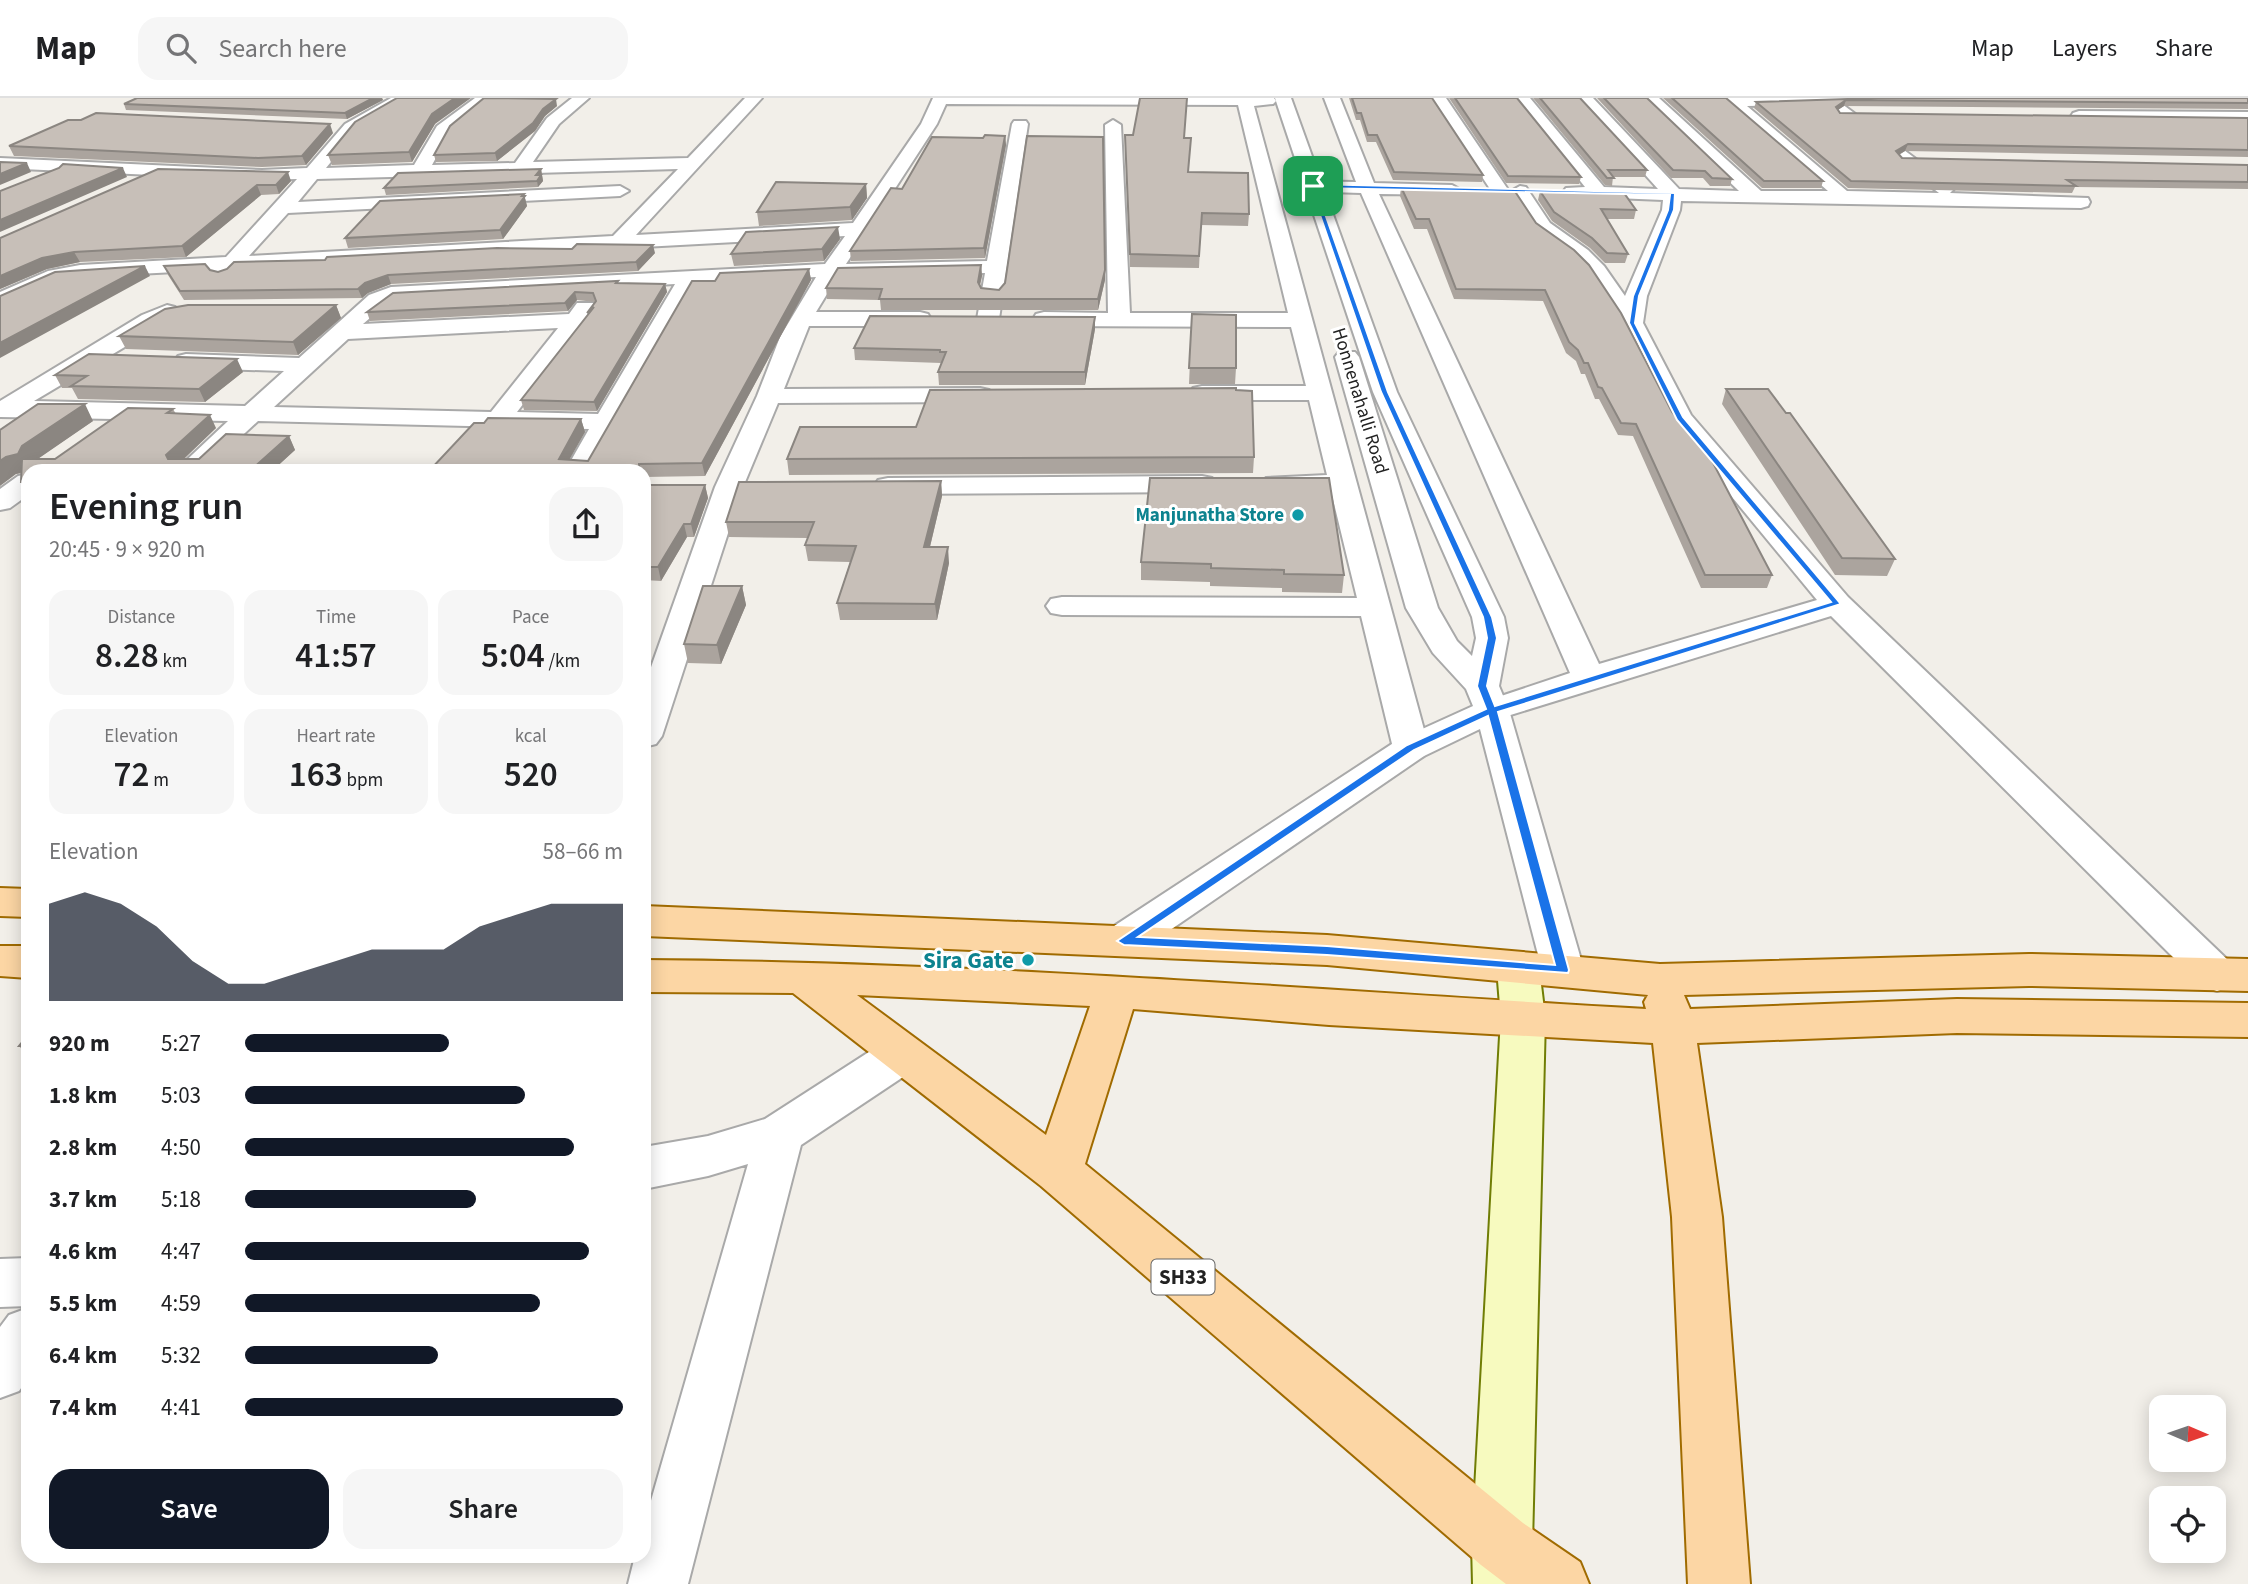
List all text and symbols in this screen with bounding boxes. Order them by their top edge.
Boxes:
search box [138,17,628,80]
text: Map [35,25,96,72]
icon: search [162,29,200,67]
text: Search here [218,30,347,67]
text: Map [1971,31,2014,66]
text: Layers [2052,31,2117,66]
text: Share [2155,31,2213,66]
pin [1283,156,1343,216]
icon: arrive [1294,167,1332,205]
street label: Honnenahalli Road [1325,325,1395,477]
text: Evening run [49,480,243,534]
button: share [549,487,623,561]
place label: Manjunatha Store [1135,502,1284,529]
marker: Manjunatha Store [1290,507,1306,523]
text: 20:45 · 9 × 920 m [49,533,205,566]
text: Distance [108,604,175,631]
text: Time [316,604,356,631]
text: Pace [512,604,549,631]
text: 8.28 [95,631,159,681]
text: 41:57 [295,631,377,681]
text: 5:04 [481,631,545,681]
text: km [159,648,188,675]
text: /km [545,648,580,675]
text: Elevation [104,723,178,750]
text: Heart rate [296,723,375,750]
text: kcal [515,723,547,750]
text: 72 [114,750,150,800]
text: 163 [289,750,343,800]
text: 520 [504,750,558,800]
text: m [150,767,169,794]
text: bpm [343,767,383,794]
text: Elevation [49,835,139,868]
text: 58–66 m [543,835,623,868]
place label: Sira Gate [923,944,1014,977]
marker: Sira Gate [1020,952,1036,968]
text: 920 m [49,1027,110,1060]
text: 5:27 [161,1027,201,1060]
text: 1.8 km [49,1079,117,1112]
text: 5:03 [161,1079,201,1112]
text: 2.8 km [49,1131,117,1164]
text: 4:50 [161,1131,201,1164]
text: 3.7 km [49,1183,117,1216]
text: 5:18 [161,1183,201,1216]
text: 4.6 km [49,1235,117,1268]
text: 4:47 [161,1235,201,1268]
road number: SH33 [1152,1260,1214,1294]
text: 5.5 km [49,1287,117,1320]
text: 4:59 [161,1287,201,1320]
text: 6.4 km [49,1339,117,1372]
text: 5:32 [161,1339,201,1372]
text: 7.4 km [49,1391,117,1424]
text: 4:41 [161,1391,201,1424]
north arrow [2149,1395,2226,1472]
map controls [2149,1395,2226,1563]
button: Save [49,1469,329,1549]
button: Share [343,1469,623,1549]
button: locate [2149,1486,2226,1563]

